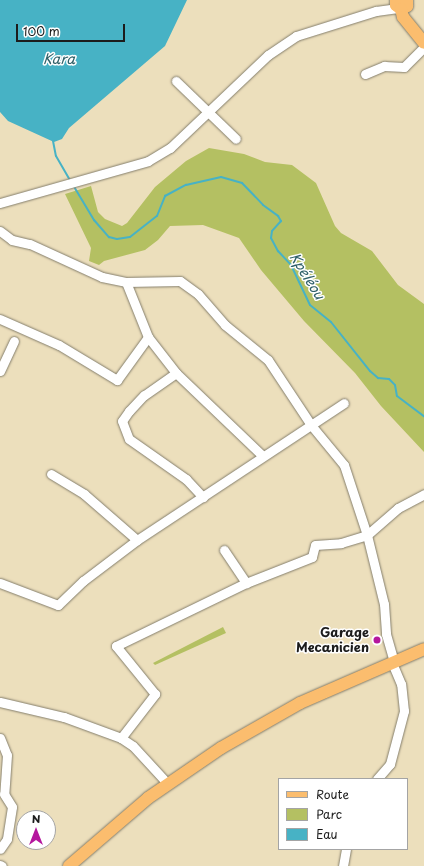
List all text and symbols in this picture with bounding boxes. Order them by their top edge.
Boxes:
scale bar [18,16,127,42]
text: 100 m [23,22,60,40]
water label: Kara [43,51,75,67]
water label: Kpéléou [286,249,328,303]
place label: Garage Mecanicien [296,625,369,656]
marker: Garage Mecanicien [372,635,382,645]
legend [278,778,408,850]
text: Route [316,785,349,803]
text: Parc [316,805,342,823]
north arrow [16,810,56,850]
text: N [32,810,40,827]
text: Eau [316,825,338,843]

